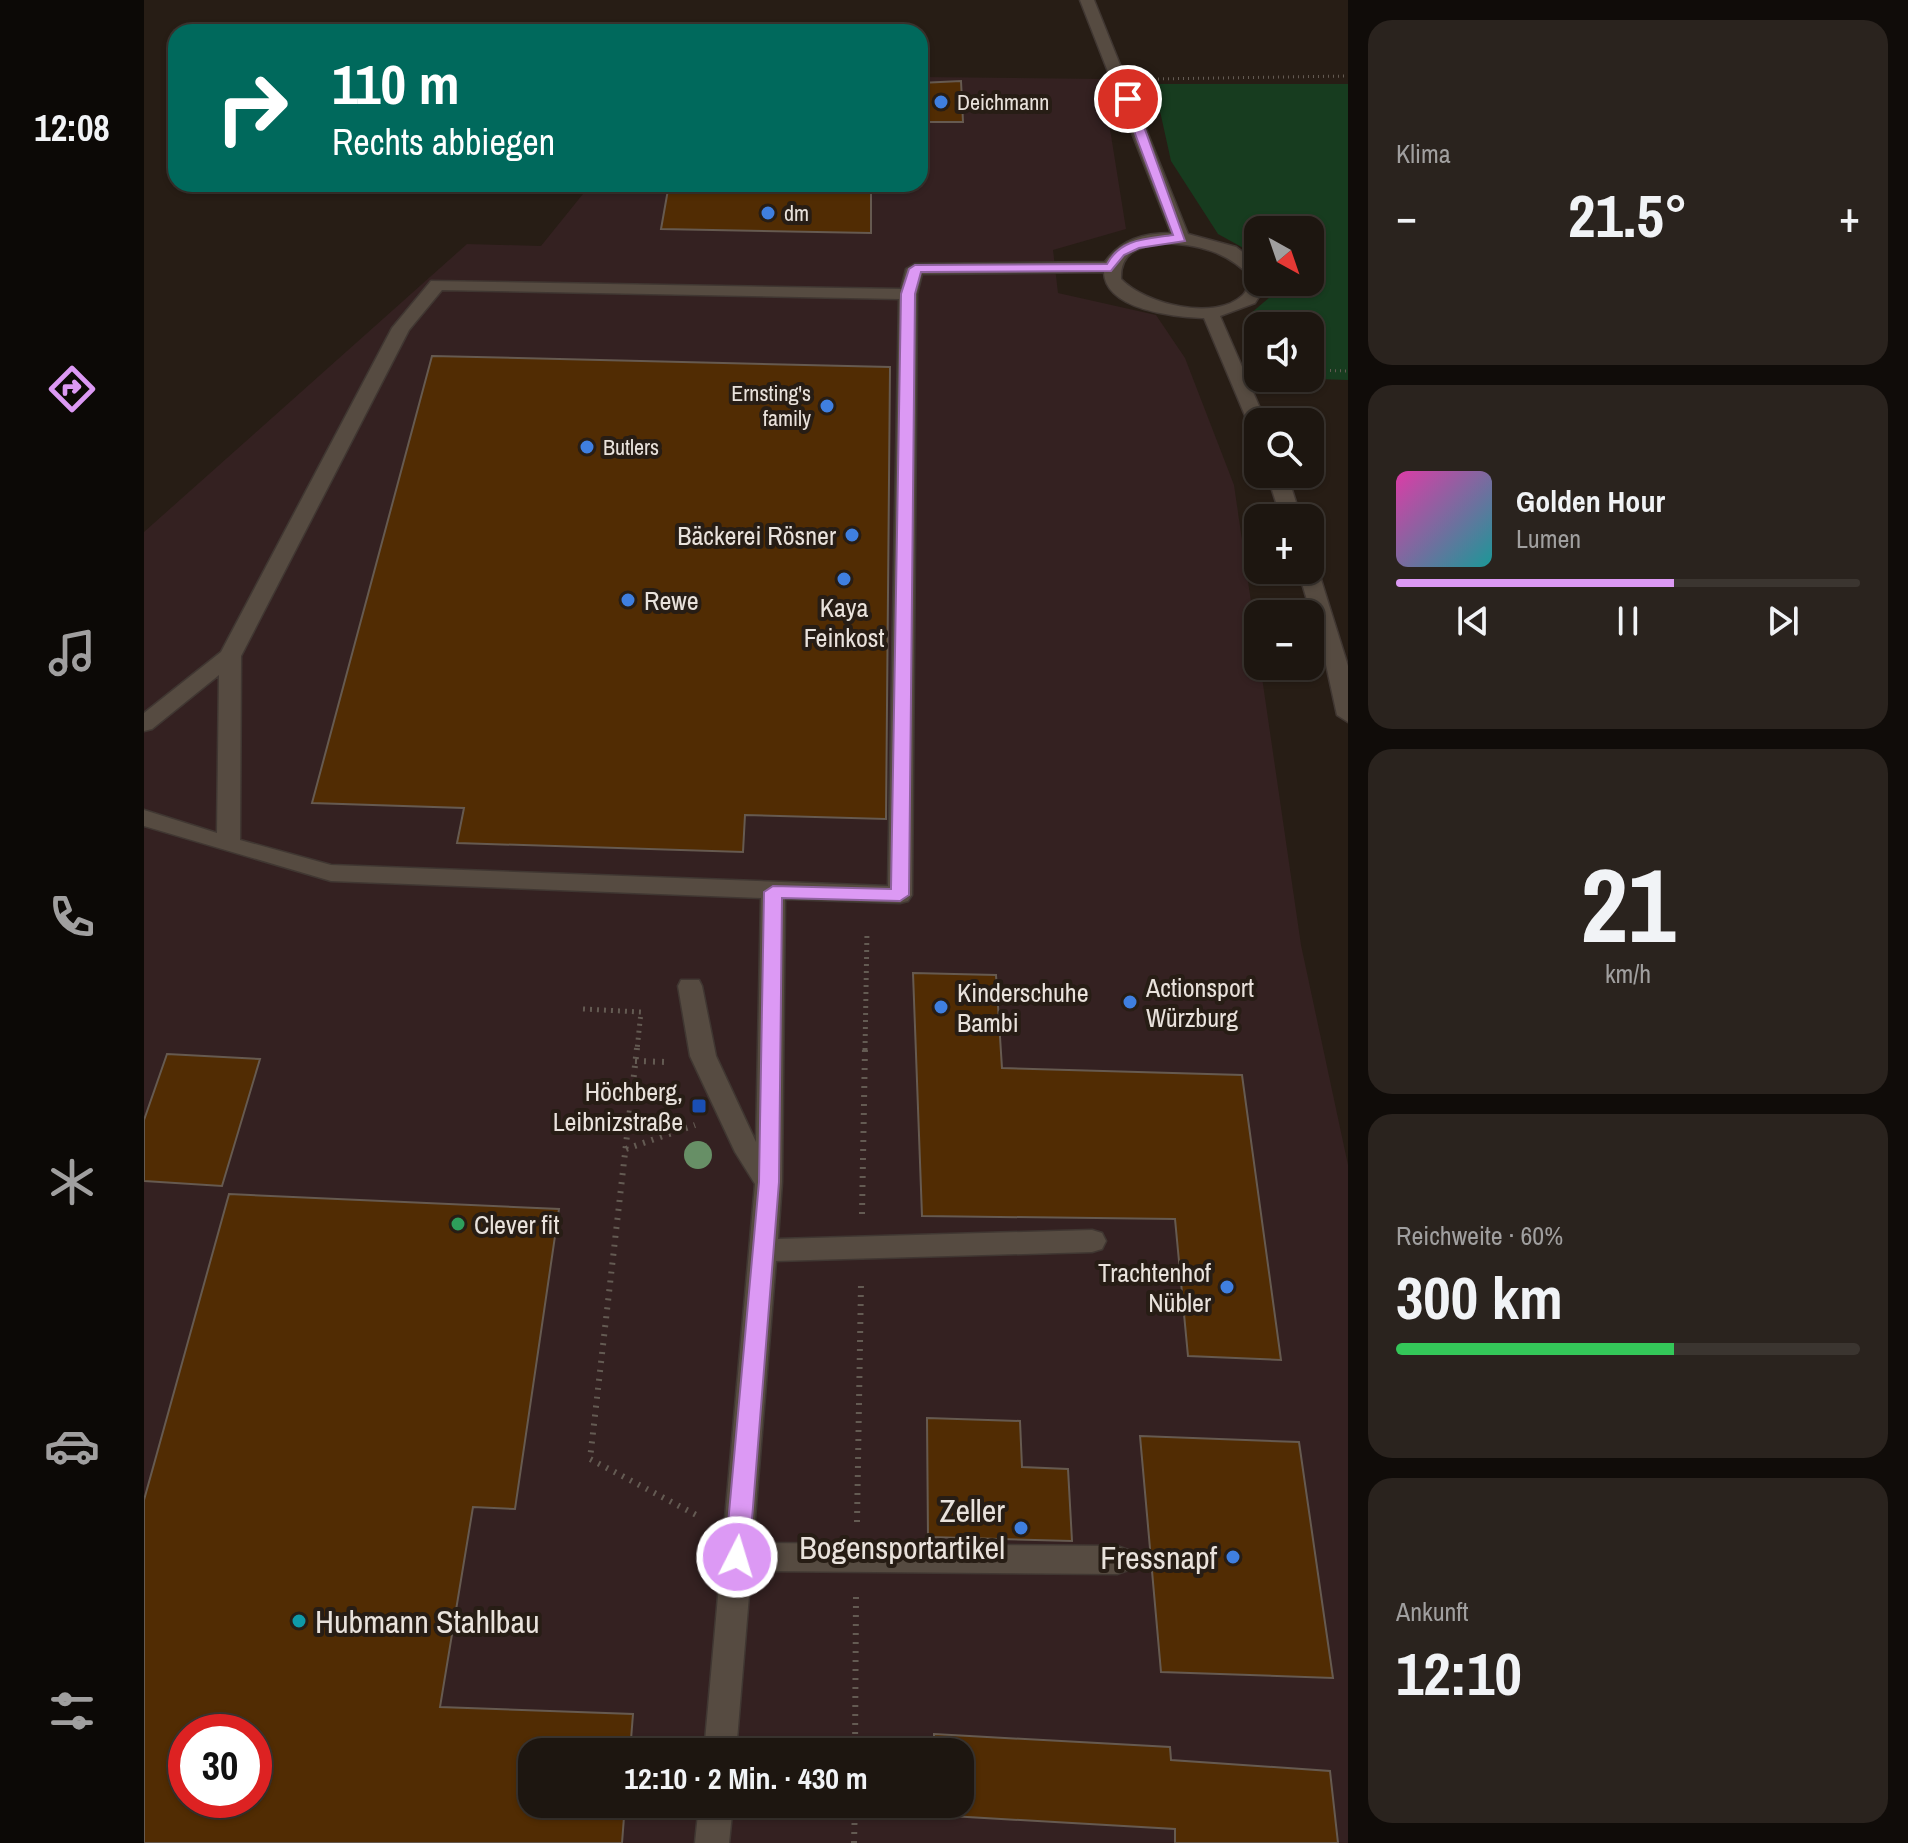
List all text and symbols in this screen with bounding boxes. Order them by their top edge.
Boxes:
text: 110 m [332,46,460,121]
icon: right [200,56,304,160]
pin [1094,65,1162,133]
icon: arrive [1106,77,1150,121]
place label: Deichmann [957,87,1049,117]
marker: Deichmann [932,93,950,111]
text: 12:08 [34,104,110,152]
text: Rechts abbiegen [332,118,555,166]
text: Klima [1396,136,1451,171]
text: 21.5° [1568,175,1688,256]
text: − [1396,186,1417,246]
text: + [1839,186,1860,246]
place label: dm [784,198,809,228]
marker: dm [759,204,777,222]
north arrow [1244,216,1324,296]
map controls [1244,216,1324,680]
button: sound [1244,312,1324,392]
icon: directions [44,361,100,417]
place label: Ernsting's family [731,378,811,433]
marker: Ernsting's family [818,397,836,415]
button: search [1244,408,1324,488]
place label: Butlers [603,432,659,462]
marker: Butlers [578,438,596,456]
text: Golden Hour [1516,481,1665,521]
button: + [1244,504,1324,584]
place label: Bäckerei Rösner [677,518,836,553]
text: Lumen [1516,521,1581,556]
marker: Bäckerei Rösner [843,526,861,544]
marker: Kaya Feinkost [835,570,853,588]
place label: Rewe [644,583,699,618]
place label: Kaya Feinkost [804,590,884,655]
marker: Rewe [619,591,637,609]
icon: previous [1451,599,1495,643]
icon: pause [1606,599,1650,643]
icon: next [1761,599,1805,643]
button: − [1244,600,1324,680]
icon: music [44,625,100,681]
text: 21 [1581,834,1675,974]
icon: phone [44,889,100,945]
text: km/h [1605,956,1651,991]
place label: Actionsport Würzburg [1145,970,1254,1035]
place label: Kinderschuhe Bambi [957,975,1089,1040]
marker: Actionsport Würzburg [1121,993,1139,1011]
marker: Kinderschuhe Bambi [932,998,950,1016]
place label: Höchberg, Leibnizstraße [553,1074,683,1139]
marker: Höchberg, Leibnizstraße [690,1097,708,1115]
icon: climate [44,1154,100,1210]
place label: Clever fit [474,1207,559,1242]
marker: Clever fit [449,1215,467,1233]
text: Reichweite · 60% [1396,1218,1563,1253]
place label: Trachtenhof Nübler [1098,1255,1211,1320]
text: 300 km [1396,1257,1563,1338]
marker: Trachtenhof Nübler [1218,1278,1236,1296]
icon: car [44,1418,100,1474]
place label: Zeller Bogensportartikel [799,1489,1005,1569]
position arrow [695,1515,779,1599]
marker: Zeller Bogensportartikel [1012,1519,1030,1537]
place label: Fressnapf [1100,1536,1218,1579]
marker: Fressnapf [1224,1548,1242,1566]
text: Ankunft [1396,1594,1468,1629]
place label: Hubmann Stahlbau [315,1600,540,1643]
marker: Hubmann Stahlbau [290,1612,308,1630]
text: 12:10 [1396,1633,1522,1714]
icon: filters [44,1683,100,1739]
speed limit sign: 30 [168,1714,272,1818]
text: 12:10 · 2 Min. · 430 m [624,1758,868,1798]

